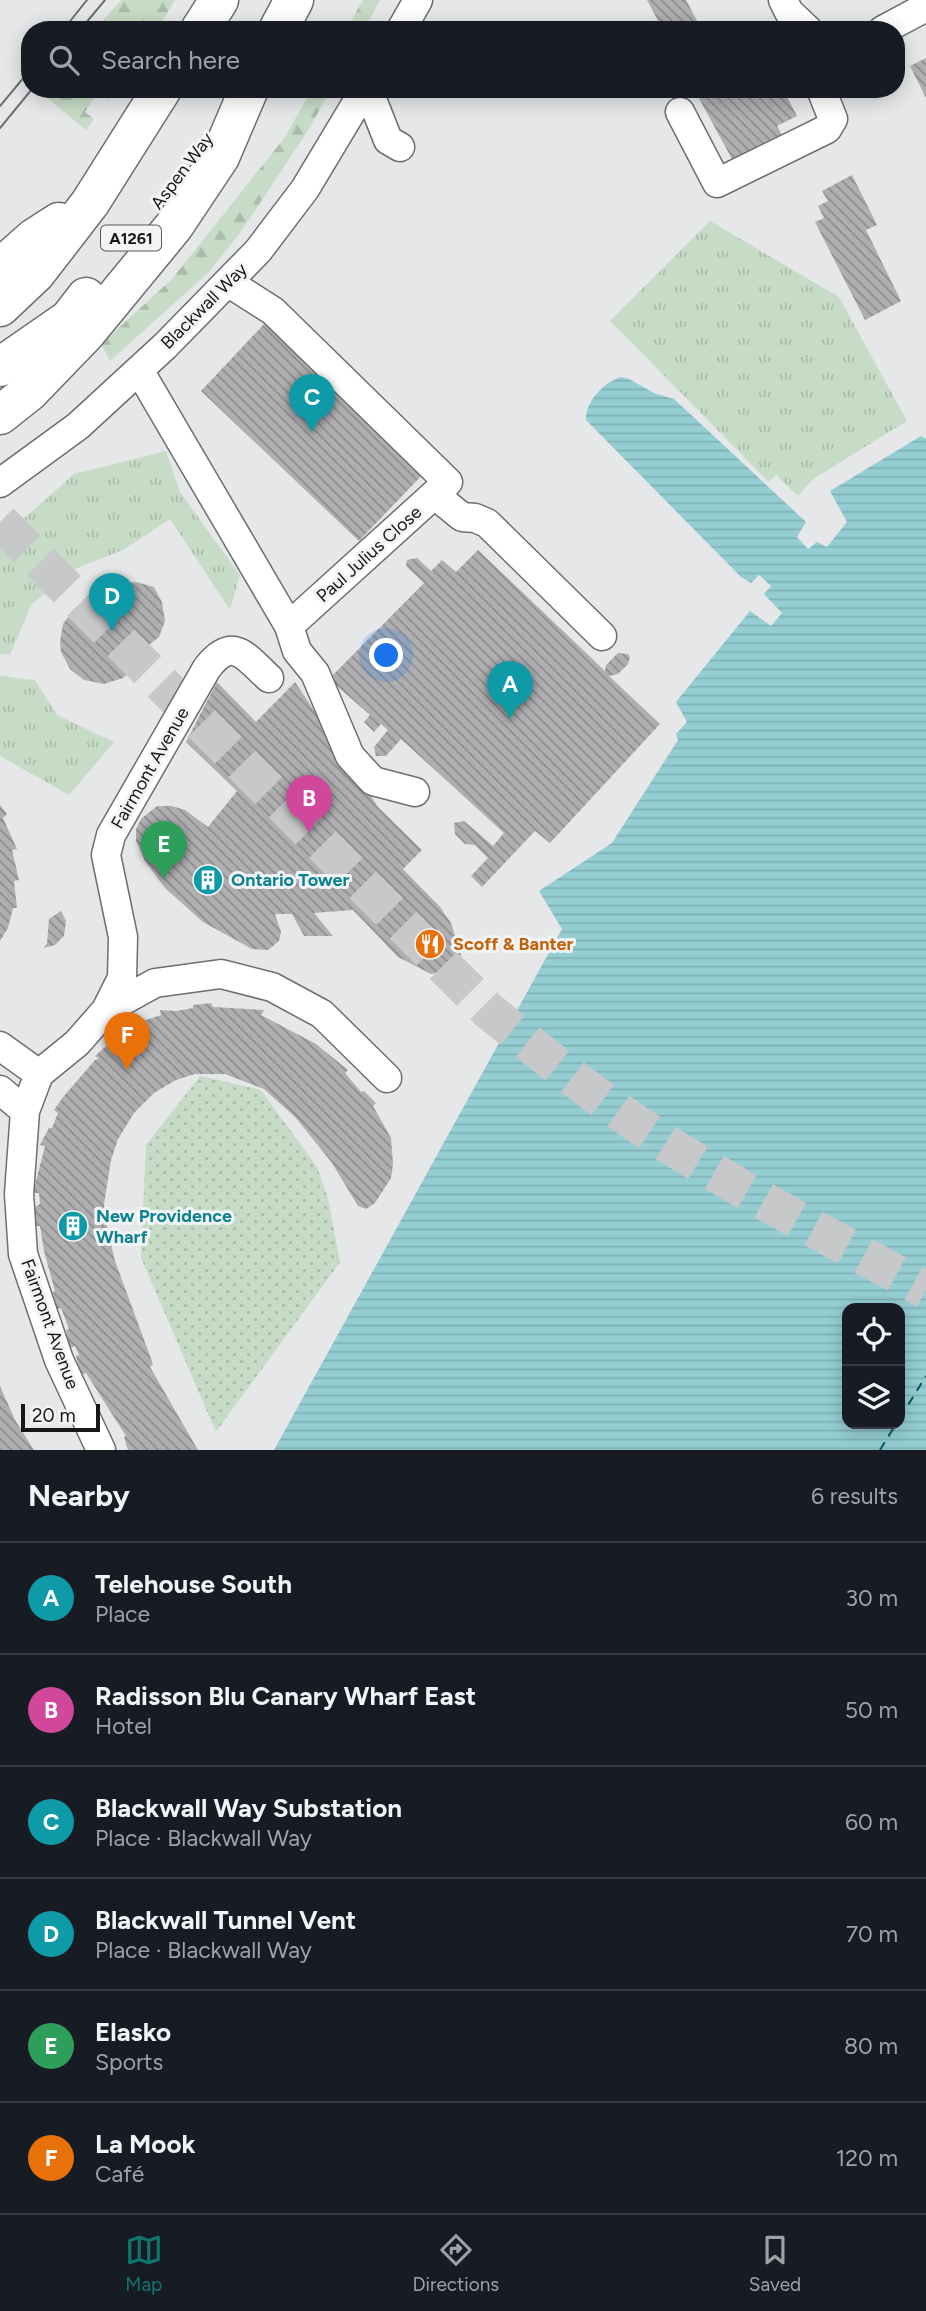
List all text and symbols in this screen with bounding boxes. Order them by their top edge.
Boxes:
search box [21,21,905,98]
icon: search [45,41,83,79]
text: Search here [101,44,240,76]
street label: Aspen Way [146,128,218,214]
road number: A1261 [101,226,161,250]
street label: Blackwall Way [156,258,252,354]
pin: C [289,374,335,432]
street label: Paul Julius Close [312,501,426,607]
pin: D [89,573,135,631]
your location [369,638,403,672]
pin: A [487,661,533,719]
street label: Fairmont Avenue [106,703,194,833]
pin: B [286,775,332,833]
pin: E [141,821,187,879]
building icon: Ontario Tower [191,863,225,897]
place label: Ontario Tower [231,869,349,891]
restaurant icon: Scoff & Banter [413,927,447,961]
place label: Scoff & Banter [453,933,573,955]
pin: F [104,1012,150,1070]
place label: New Providence Wharf [96,1205,232,1248]
building icon: New Providence Wharf [56,1209,90,1243]
street label: Fairmont Avenue [16,1256,84,1392]
map controls [842,1303,905,1429]
button: locate [842,1303,905,1366]
button: layers [842,1366,905,1429]
scale bar [21,1401,100,1433]
text: 20 m [32,1404,76,1427]
text: Nearby [28,1477,130,1514]
text: 6 results [811,1482,898,1510]
text: Telehouse South [95,1568,292,1600]
text: A [43,1584,59,1612]
text: 30 m [845,1584,898,1612]
text: Place [95,1600,150,1628]
text: Radisson Blu Canary Wharf East [95,1680,476,1712]
text: B [44,1696,58,1724]
text: 50 m [845,1696,898,1724]
text: Hotel [95,1712,152,1740]
text: Blackwall Way Substation [95,1792,402,1824]
text: C [43,1808,59,1836]
text: 60 m [845,1808,898,1836]
text: Place · Blackwall Way [95,1824,312,1852]
text: Blackwall Tunnel Vent [95,1904,356,1936]
text: D [43,1920,59,1948]
text: 70 m [846,1920,898,1948]
text: Place · Blackwall Way [95,1936,312,1964]
text: Elasko [95,2016,171,2048]
text: E [44,2032,58,2060]
text: 80 m [844,2032,898,2060]
text: Sports [95,2048,163,2076]
text: La Mook [95,2128,196,2160]
text: F [45,2144,57,2172]
text: 120 m [836,2144,898,2172]
text: Café [95,2160,144,2188]
tab: Map [125,2231,163,2296]
tab: Directions [412,2231,499,2296]
tab: Saved [749,2231,801,2296]

